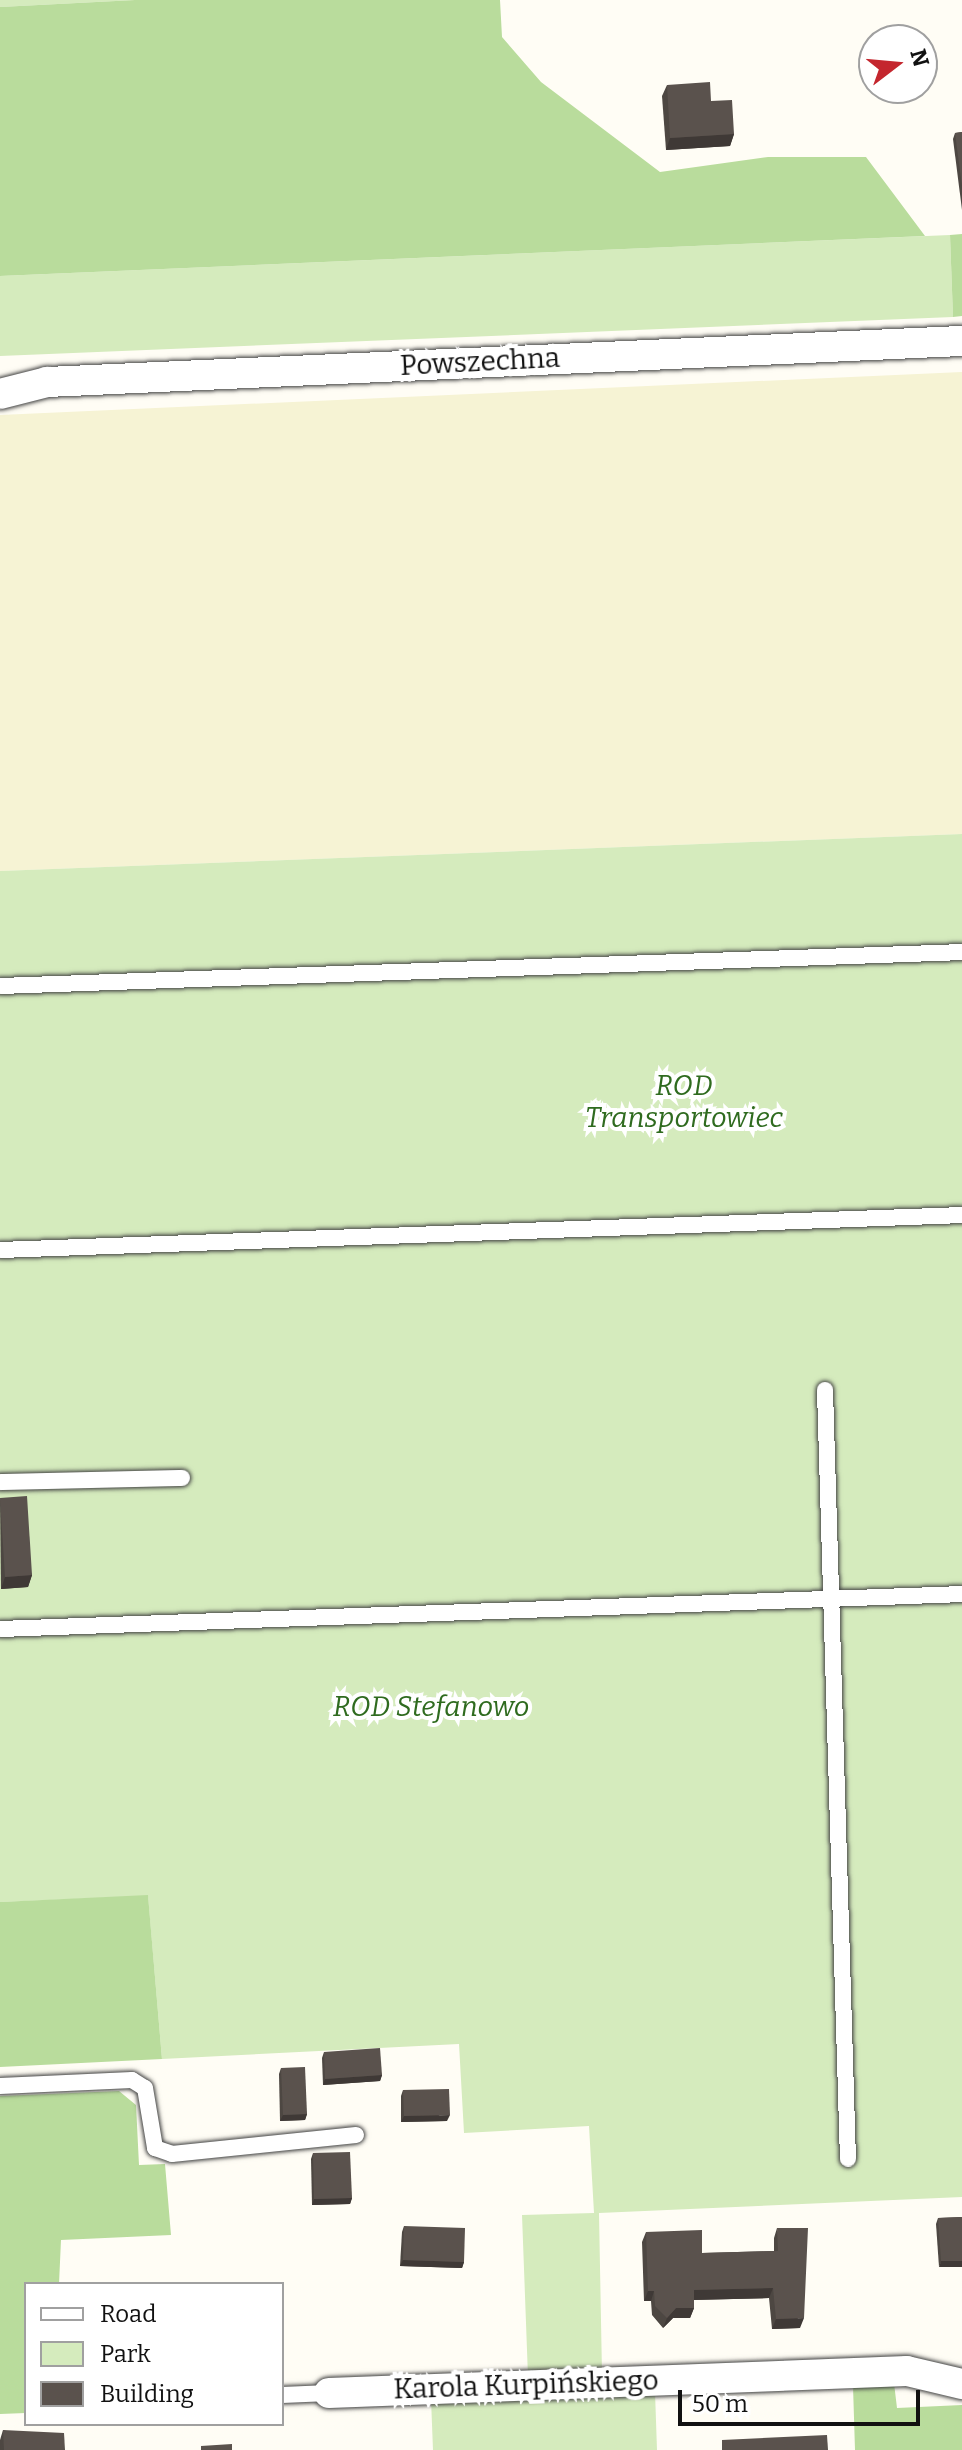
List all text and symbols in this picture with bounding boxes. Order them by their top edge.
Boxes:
north arrow [858,24,938,104]
text: N [904,46,935,70]
street label: Powszechna [399,341,561,383]
park label: ROD Transportowiec [585,1069,783,1135]
park label: ROD Stefanowo [333,1690,529,1724]
legend [24,2282,284,2426]
text: Road [100,2300,156,2328]
text: Park [100,2340,151,2368]
street label: Karola Kurpińskiego [393,2364,659,2406]
scale bar [682,2374,924,2424]
text: Building [100,2380,194,2408]
text: 50 m [692,2390,748,2418]

